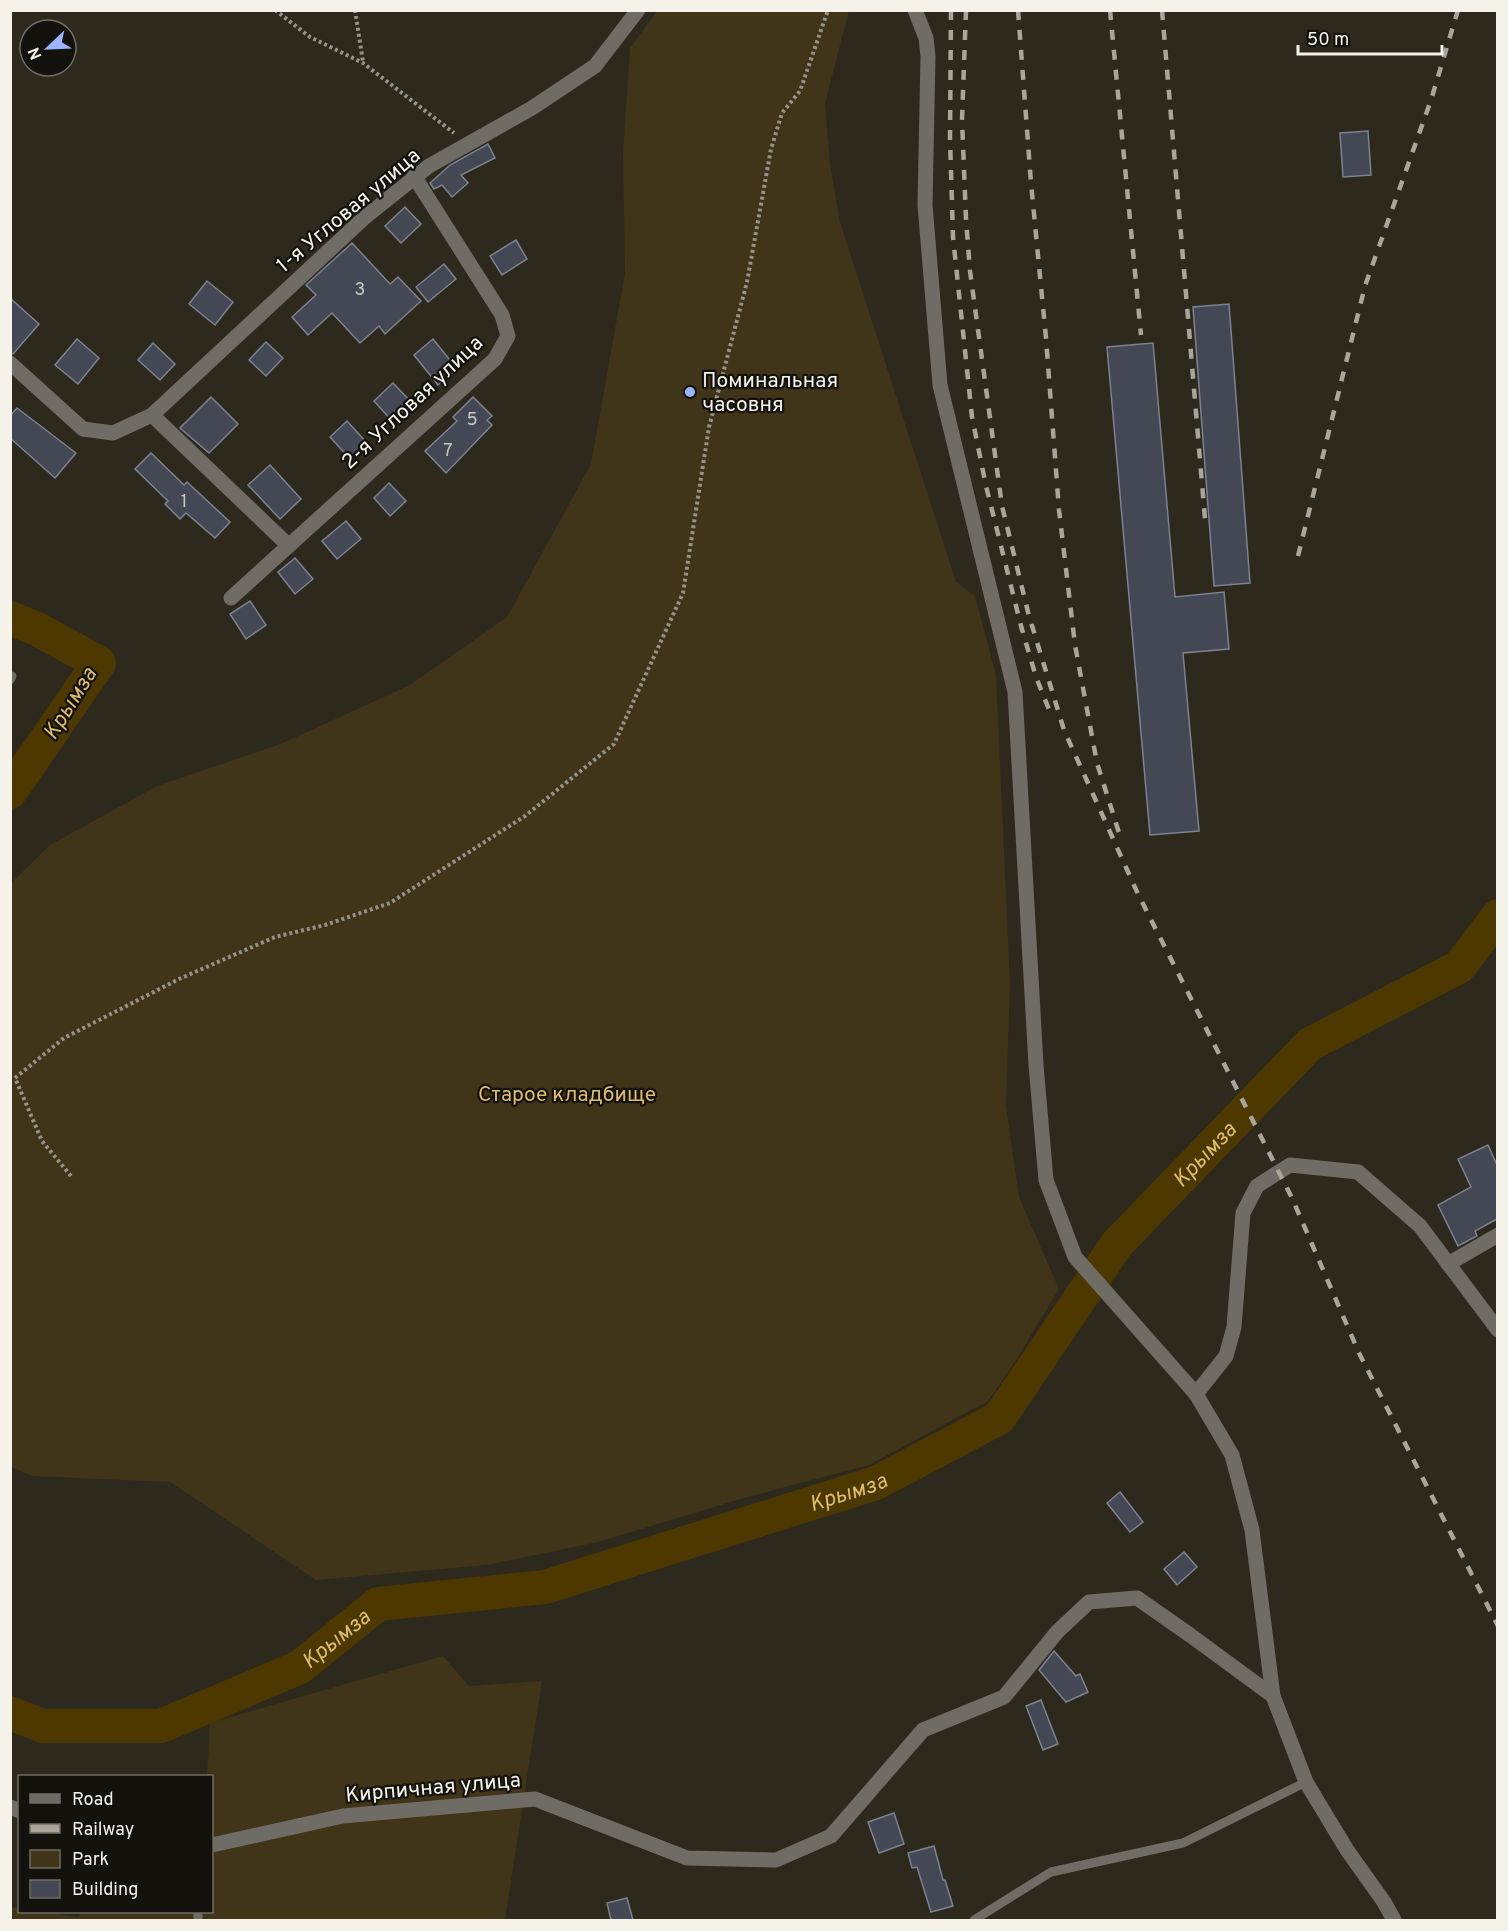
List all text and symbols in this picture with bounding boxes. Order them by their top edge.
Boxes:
north arrow [18,18,78,78]
scale bar [1298,18,1442,56]
text: 50 m [1307,29,1349,52]
text: N [25,44,47,62]
street label: 1-я Угловая улица [271,143,427,279]
house number: 3 [355,279,365,302]
street label: 2-я Угловая улица [336,330,490,476]
place label: Поминальная часовня [702,368,838,419]
marker: Поминальная часовня [683,385,697,399]
house number: 5 [466,409,478,432]
house number: 7 [443,440,453,463]
house number: 1 [181,491,187,514]
water label: Крымза [38,663,104,745]
park label: Старое кладбище [478,1082,656,1109]
water label: Крымза [1168,1117,1244,1194]
water label: Крымза [806,1468,893,1519]
water label: Крымза [297,1604,377,1676]
street label: Кирпичная улица [344,1767,522,1810]
legend [18,1775,213,1913]
text: Road [72,1789,114,1812]
text: Railway [72,1819,134,1842]
text: Park [72,1849,109,1872]
text: Building [72,1879,138,1902]

